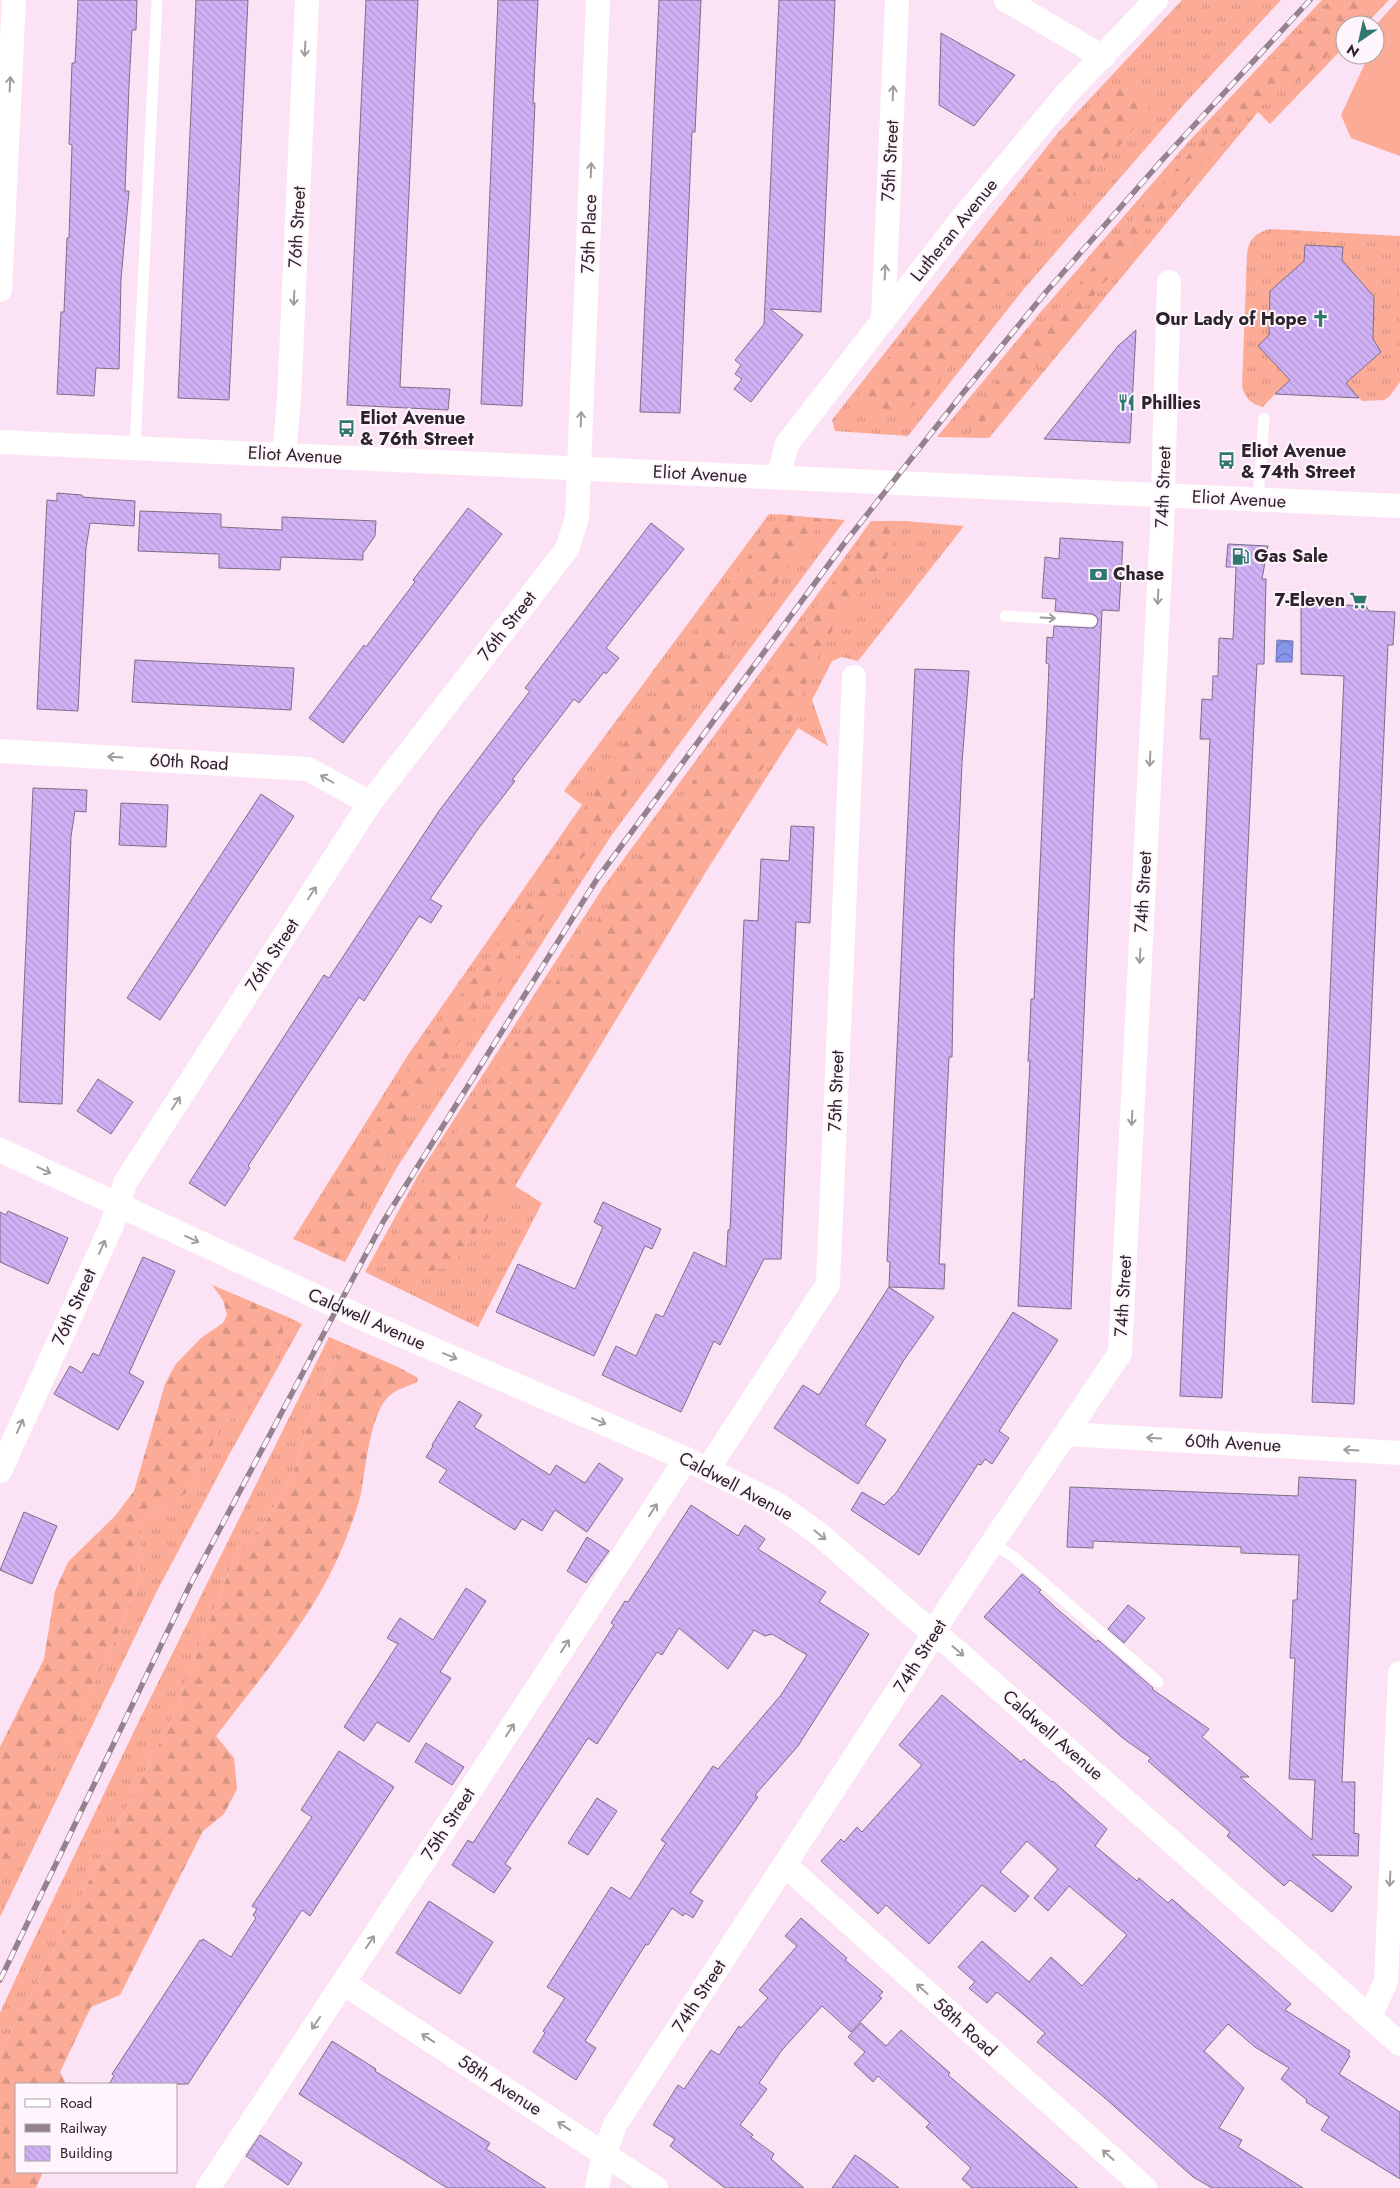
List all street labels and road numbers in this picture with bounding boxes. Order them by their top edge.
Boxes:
street label: 75th Street [875,119,905,202]
street label: Lutheran Avenue [904,173,1004,287]
street label: 76th Street [282,185,312,269]
street label: 75th Place [575,194,603,274]
street label: Eliot Avenue [247,440,343,470]
street label: 74th Street [1149,445,1177,528]
street label: Eliot Avenue [652,459,748,489]
street label: Eliot Avenue [1191,484,1287,514]
street label: 76th Street [472,585,543,666]
street label: 60th Road [149,747,229,777]
street label: 74th Street [1128,850,1158,934]
street label: 76th Street [239,913,306,996]
street label: 75th Street [822,1049,850,1132]
street label: 74th Street [1108,1254,1138,1338]
street label: 76th Street [45,1264,103,1350]
street label: Caldwell Avenue [304,1281,430,1357]
street label: 60th Avenue [1184,1427,1282,1459]
street label: Caldwell Avenue [674,1445,798,1527]
street label: 74th Street [887,1614,953,1698]
street label: Caldwell Avenue [997,1684,1109,1786]
street label: 75th Street [415,1782,482,1865]
street label: 74th Street [666,1954,733,2037]
street label: 58th Road [927,1991,1003,2063]
street label: 58th Avenue [453,2048,547,2122]

